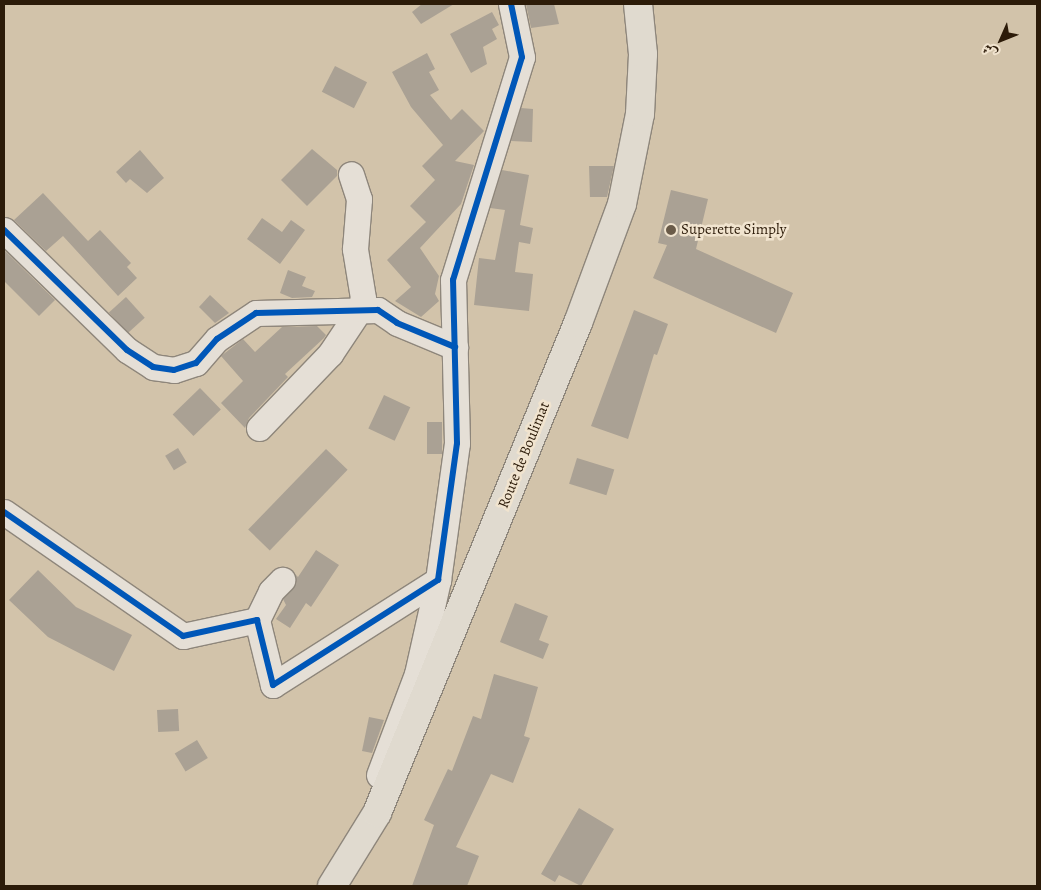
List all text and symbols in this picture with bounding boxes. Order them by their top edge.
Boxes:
north arrow [976,15,1026,65]
text: ش [978,39,1002,62]
place label: Superette Simply [681,221,786,239]
marker: Superette Simply [665,224,677,236]
street label: Route de Boulimat [494,399,554,511]

